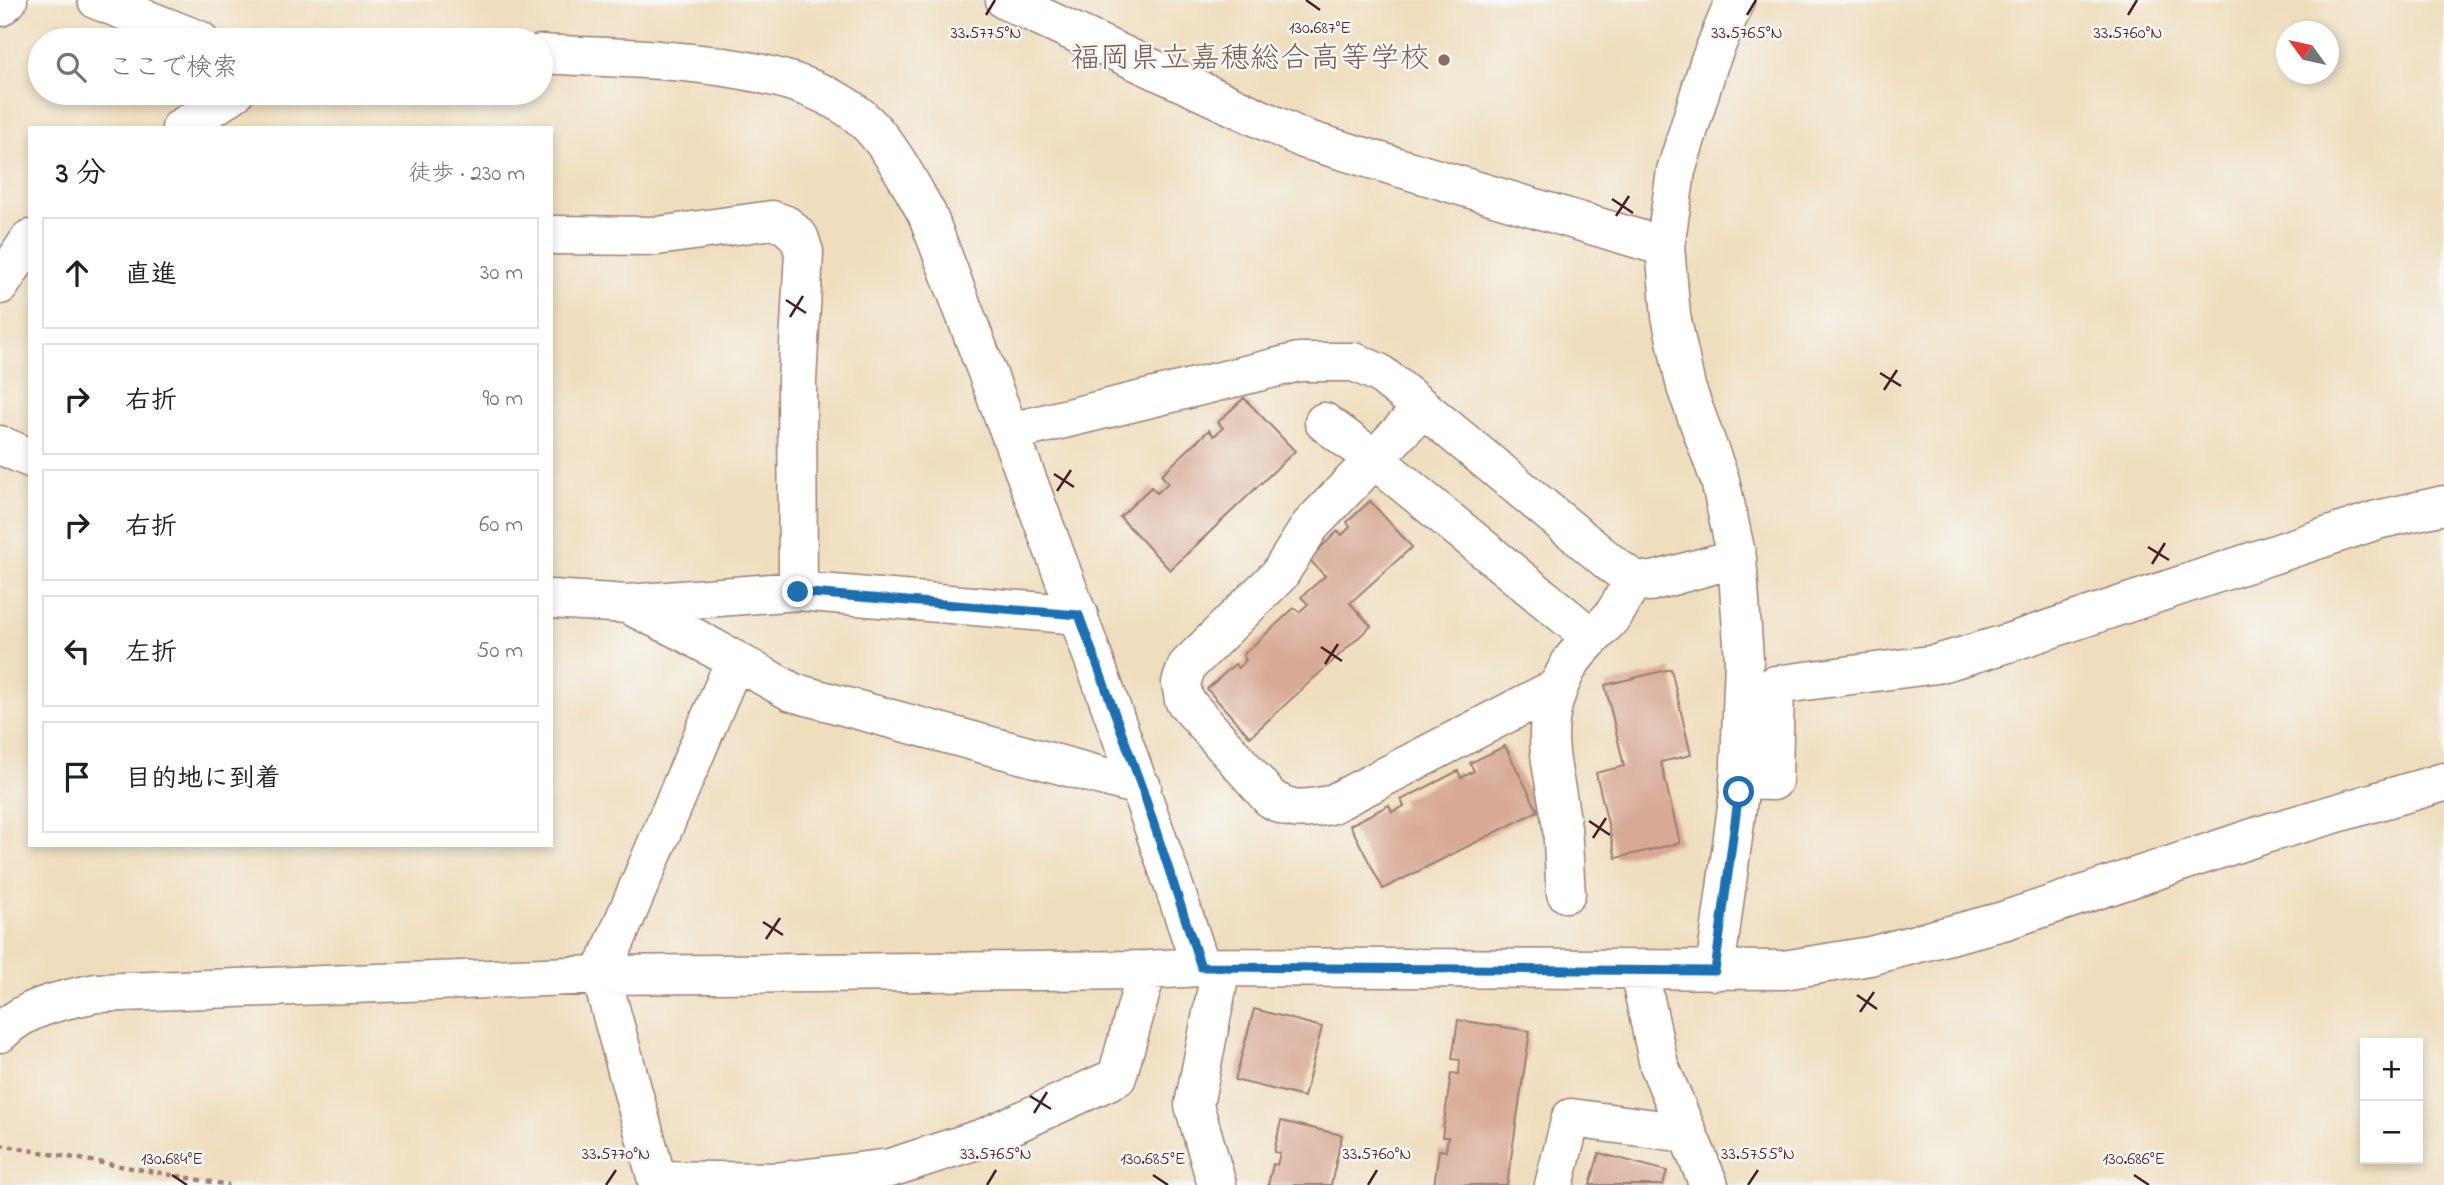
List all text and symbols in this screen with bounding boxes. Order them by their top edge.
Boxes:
text: 130.687°E [1289,16,1351,42]
text: 33.5775°N [951,21,1021,47]
text: 33.5765°N [1711,21,1783,47]
text: 33.5760°N [2094,21,2162,47]
north arrow [2276,21,2339,84]
search box [28,28,553,105]
place label: 福岡県立嘉穂総合高等学校 [1070,38,1430,82]
icon: search [52,48,90,86]
text: ここで検索 [108,50,238,88]
marker: 福岡県立嘉穂総合高等学校 [1436,52,1452,68]
text: 3 分 [56,153,106,197]
text: 徒歩 · 230 m [408,158,525,191]
icon: ahead [58,254,96,292]
text: 直進 [125,257,177,295]
text: 30 m [480,257,523,290]
icon: right [58,380,96,418]
text: 右折 [125,383,177,421]
text: 90 m [483,383,523,416]
icon: right [58,506,96,544]
text: 右折 [125,509,177,547]
text: 60 m [479,509,523,542]
route end [782,576,813,607]
icon: left [58,632,96,670]
text: 左折 [125,635,177,673]
text: 50 m [476,635,523,668]
icon: arrive [58,758,96,796]
text: 目的地に到着 [125,761,281,799]
route start [1723,776,1754,807]
map controls [2360,1038,2423,1164]
button: + [2360,1038,2423,1101]
button: − [2360,1101,2423,1164]
text: 33.5770°N [582,1142,650,1168]
text: 33.5765°N [960,1142,1032,1168]
text: 33.5760°N [1343,1142,1411,1168]
text: 33.5755°N [1721,1142,1795,1168]
text: 130.684°E [141,1147,203,1173]
text: 130.685°E [1120,1147,1186,1173]
text: 130.686°E [2103,1147,2166,1173]

